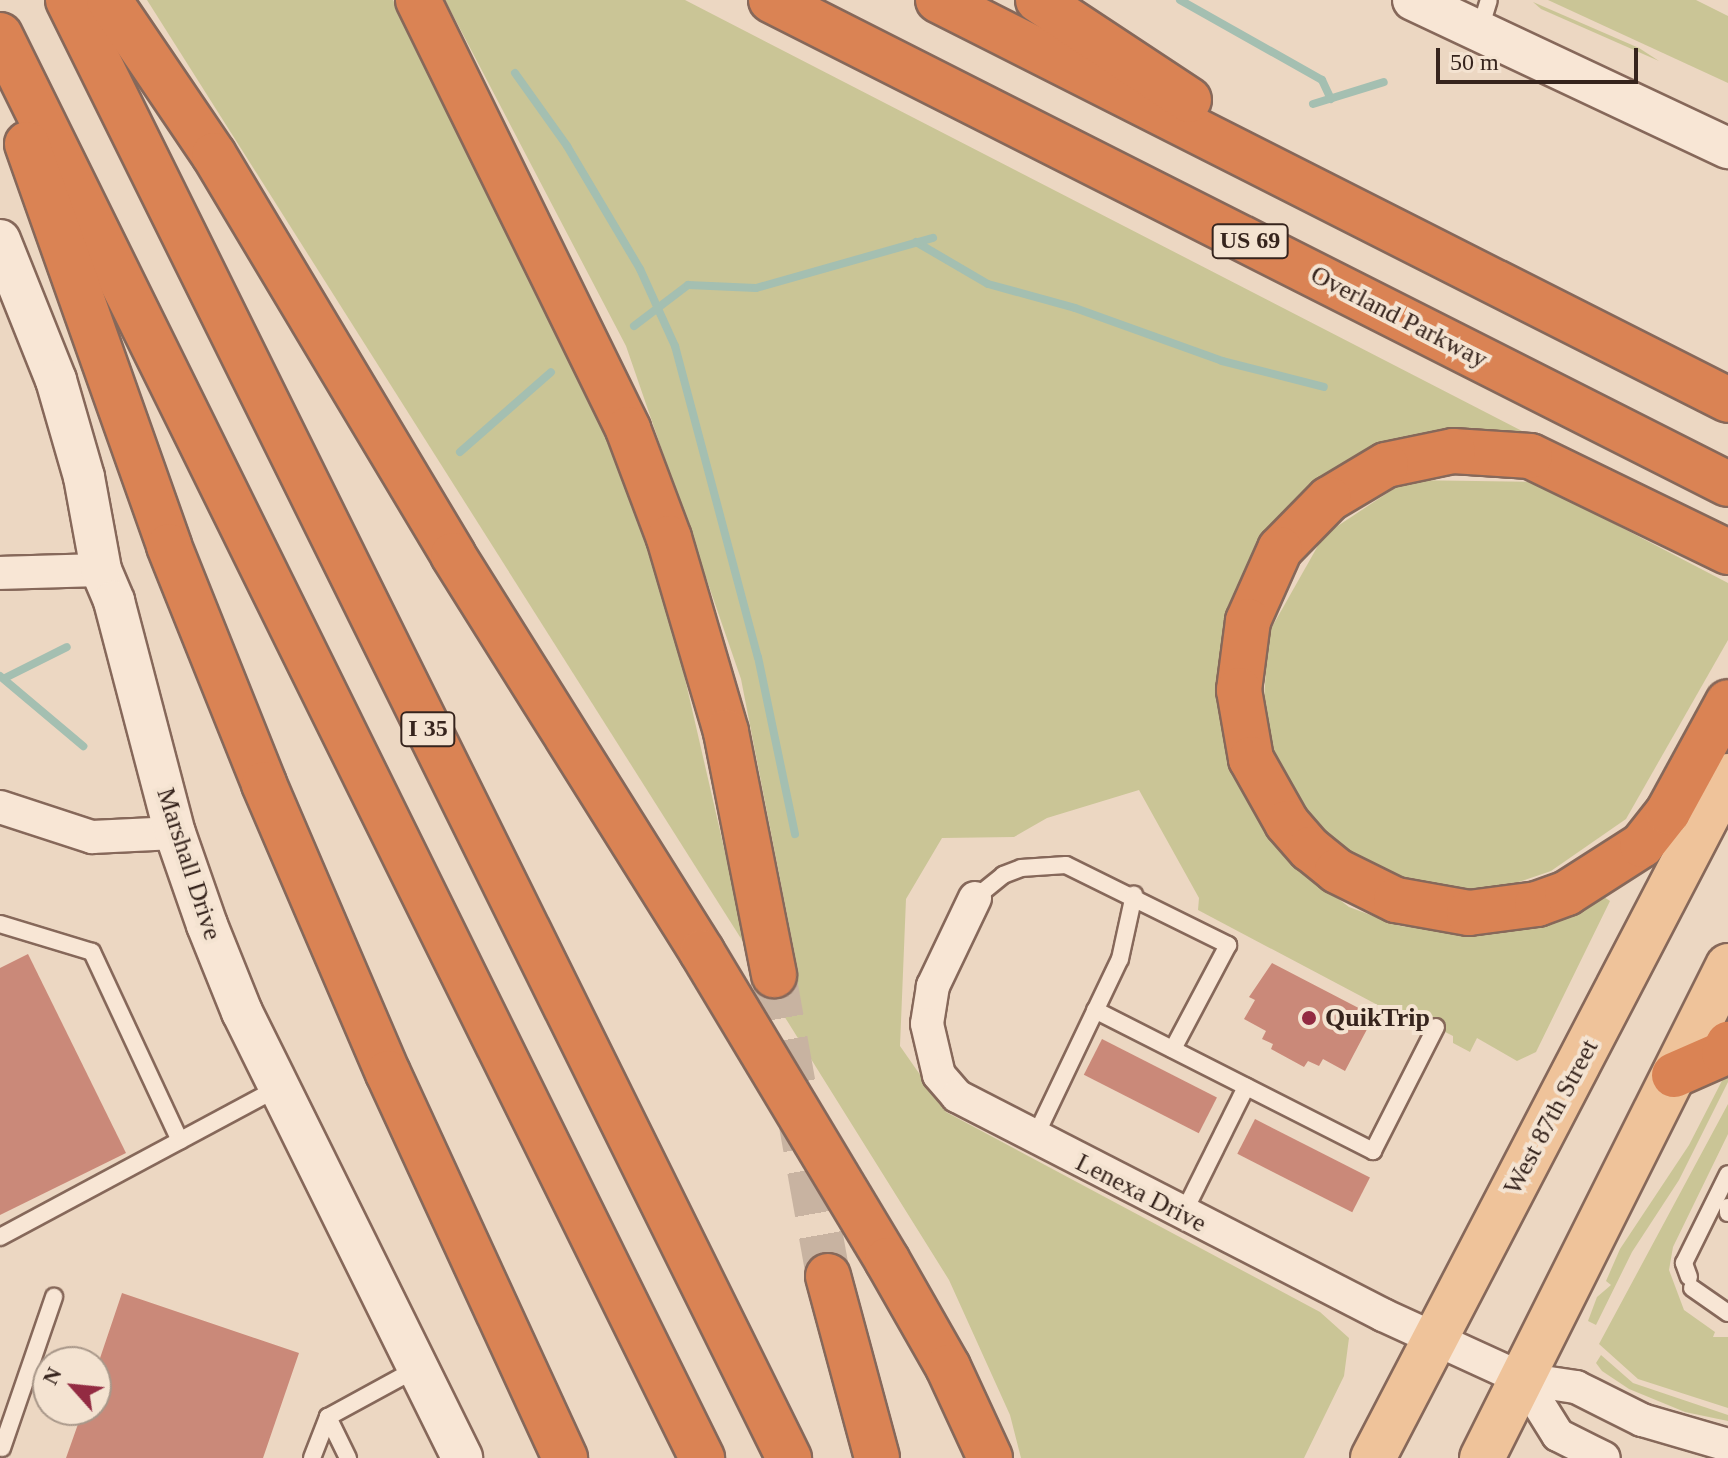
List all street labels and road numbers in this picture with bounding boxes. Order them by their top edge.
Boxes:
road number: US 69 [1210,221,1290,261]
street label: Overland Parkway [1305,259,1493,375]
road number: I 35 [400,709,456,749]
street label: Marshall Drive [150,784,228,944]
street label: West 87th Street [1497,1034,1605,1200]
street label: Lenexa Drive [1071,1147,1211,1239]

